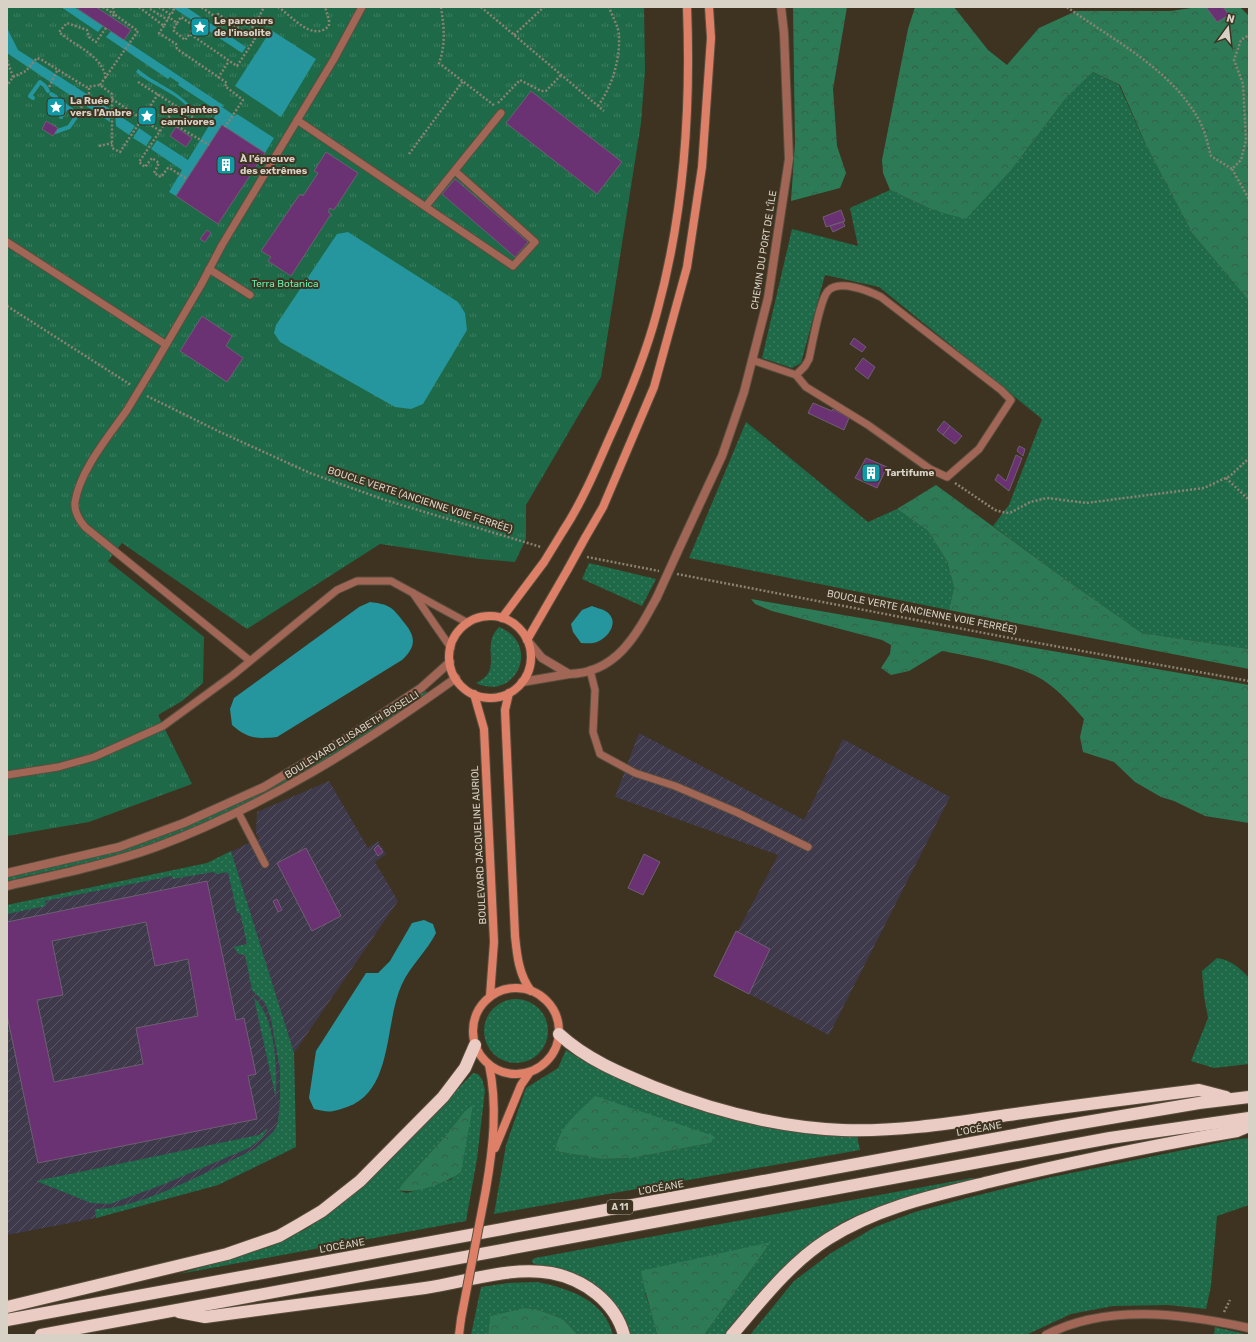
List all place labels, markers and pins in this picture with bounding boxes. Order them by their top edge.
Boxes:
place label: Le parcours de l'insolite [214,15,274,39]
place icon: Le parcours de l'insolite [189,16,211,38]
place label: La Ruée vers l'Ambre [70,95,132,119]
place icon: La Ruée vers l'Ambre [45,96,67,118]
place label: Les plantes carnivores [161,104,219,128]
place icon: Les plantes carnivores [136,105,158,127]
place label: À l'épreuve des extrêmes [240,153,308,177]
building icon: À l'épreuve des extrêmes [215,154,237,176]
building icon: Tartifume [860,462,882,484]
place label: Tartifume [885,467,934,479]

